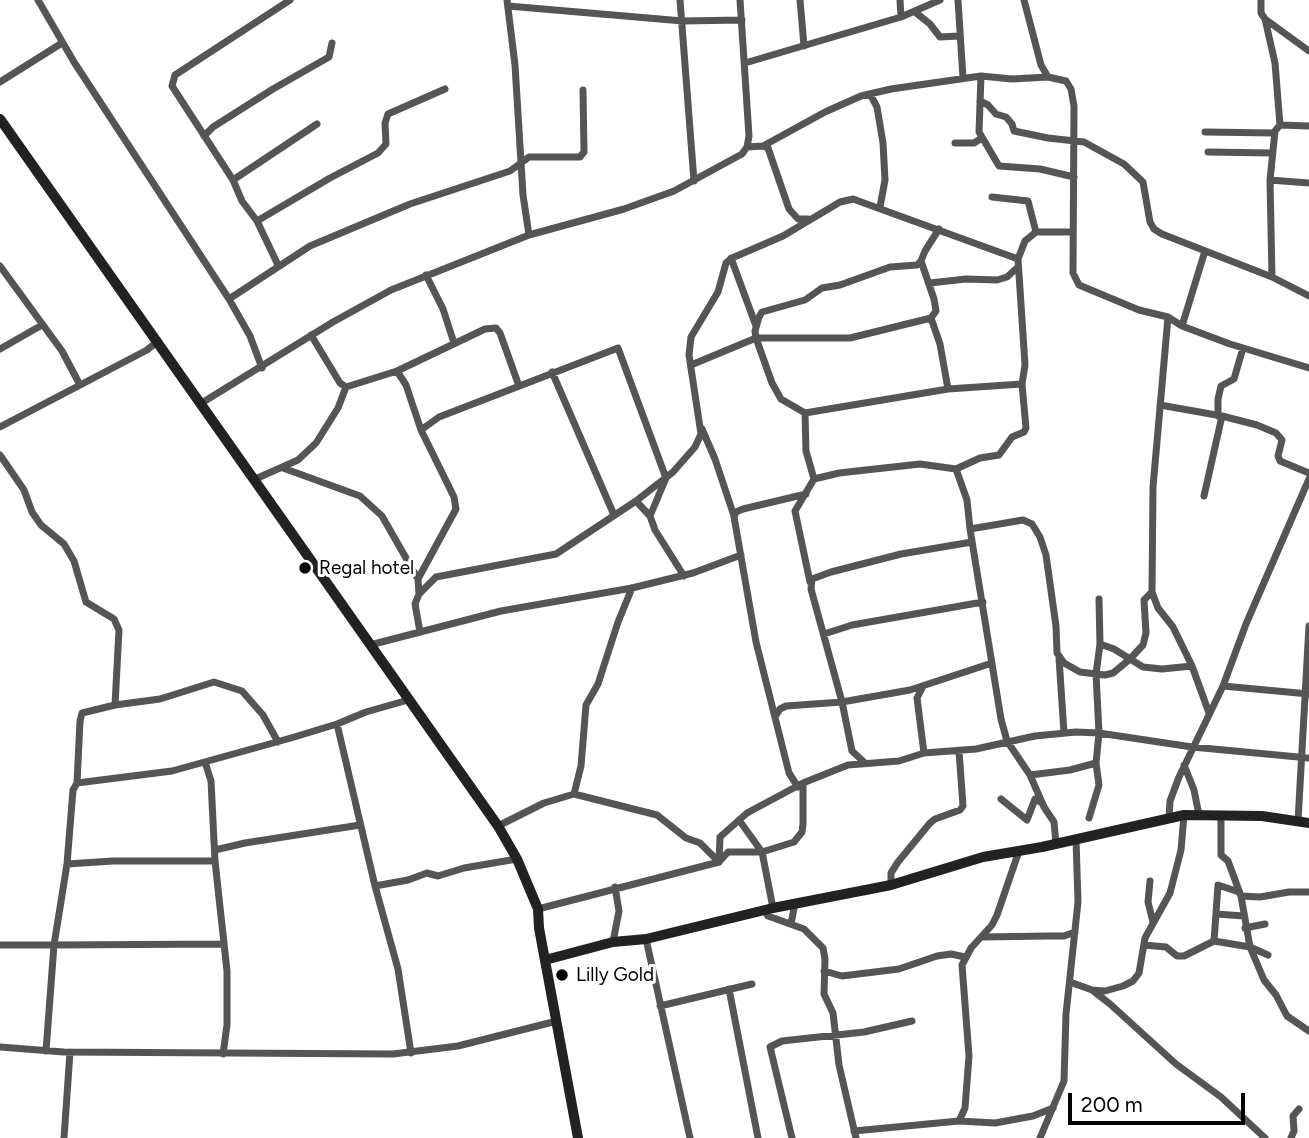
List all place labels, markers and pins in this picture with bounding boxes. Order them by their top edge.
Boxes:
place label: Regal hotel [319,557,414,579]
marker: Regal hotel [297,560,313,576]
place label: Lilly Gold [576,964,654,986]
marker: Lilly Gold [554,967,570,983]

